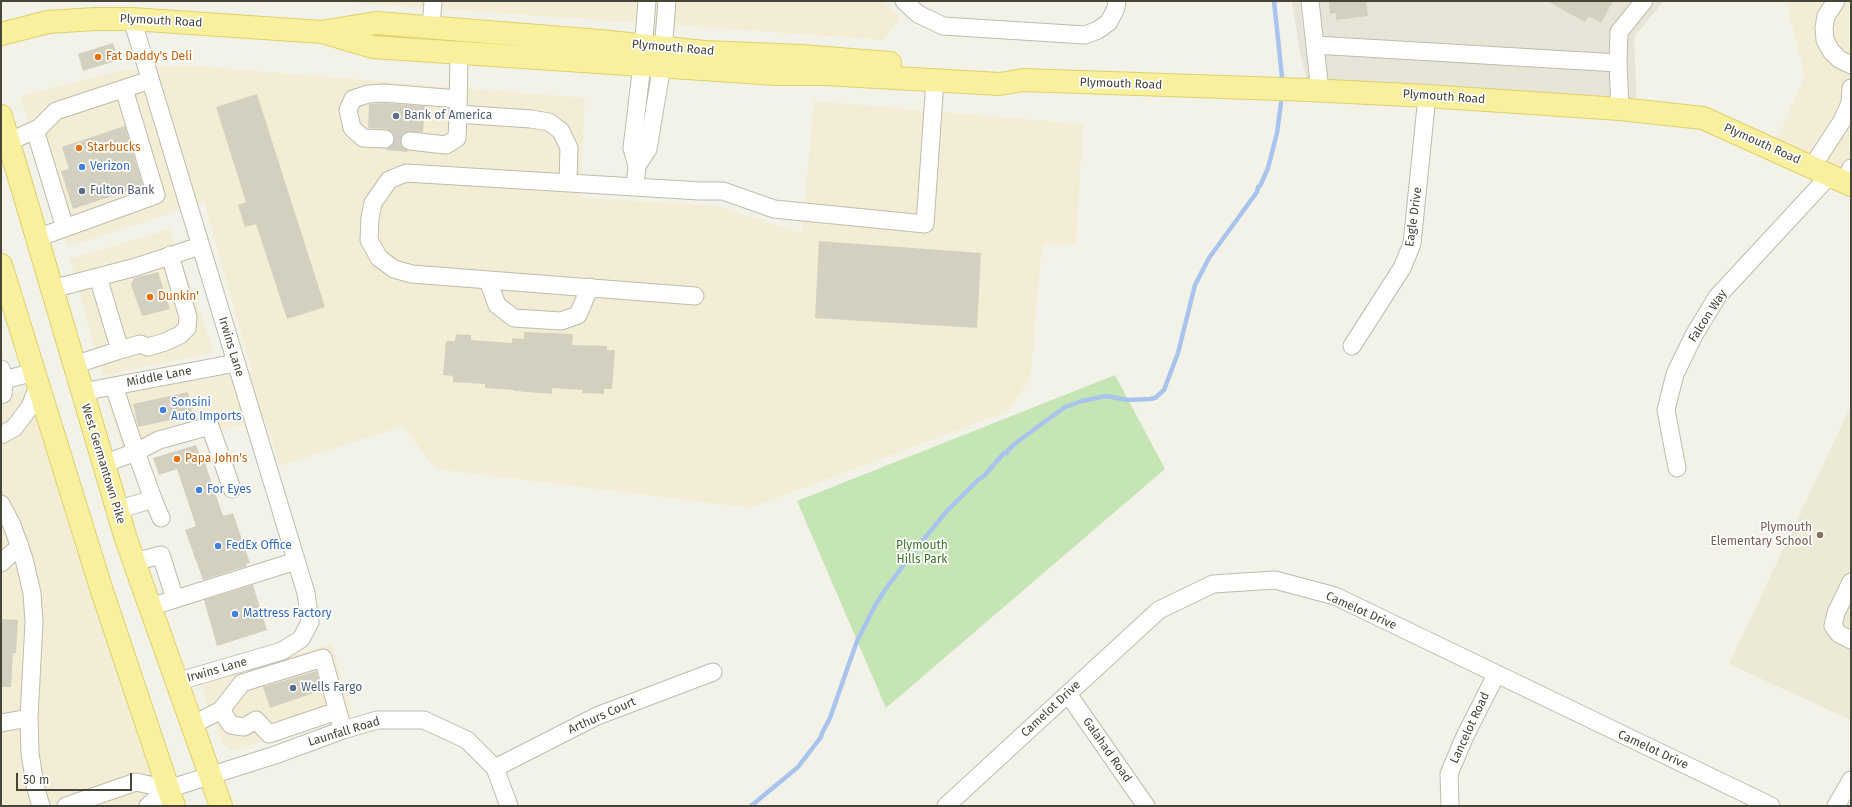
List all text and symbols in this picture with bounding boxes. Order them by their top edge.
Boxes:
street label: Plymouth Road [119,12,203,30]
street label: Plymouth Road [631,37,715,59]
place label: Fat Daddy's Deli [106,50,192,64]
marker: Fat Daddy's Deli [93,52,103,62]
street label: Plymouth Road [1079,75,1163,93]
street label: Plymouth Road [1402,87,1486,107]
place label: Bank of America [404,109,492,123]
marker: Bank of America [391,111,401,121]
street label: Plymouth Road [1721,121,1803,167]
place label: Starbucks [87,141,140,155]
marker: Starbucks [74,143,84,153]
place label: Verizon [90,160,130,174]
marker: Verizon [77,162,87,172]
place label: Fulton Bank [90,184,154,198]
marker: Fulton Bank [77,186,87,196]
street label: Eagle Drive [1403,186,1425,248]
street label: Falcon Way [1686,287,1730,345]
place label: Dunkin' [158,290,199,304]
marker: Dunkin' [145,292,155,302]
street label: Irwins Lane [215,315,247,379]
street label: Middle Lane [125,364,193,390]
place label: Sonsini Auto Imports [171,396,242,424]
street label: West Germantown Pike [78,402,128,526]
marker: Sonsini Auto Imports [158,405,168,415]
place label: Papa John's [185,452,247,466]
marker: Papa John's [172,454,182,464]
place label: For Eyes [207,483,251,497]
marker: For Eyes [194,485,204,495]
place label: Plymouth Elementary School [1710,521,1812,549]
marker: Plymouth Elementary School [1815,530,1825,540]
place label: FedEx Office [226,539,292,553]
park label: Plymouth Hills Park [896,539,948,567]
marker: FedEx Office [213,541,223,551]
street label: Camelot Drive [1323,589,1399,633]
place label: Mattress Factory [243,607,332,621]
marker: Mattress Factory [230,609,240,619]
street label: Irwins Lane [185,655,249,685]
street label: Camelot Drive [1018,678,1084,740]
place label: Wells Fargo [301,681,362,695]
marker: Wells Fargo [288,683,298,693]
street label: Lancelot Road [1447,690,1493,766]
street label: Arthurs Court [566,695,638,737]
street label: Launfall Road [306,714,382,750]
street label: Galahad Road [1079,715,1135,785]
street label: Camelot Drive [1615,727,1691,773]
scale bar [18,765,134,791]
text: 50 m [23,773,49,787]

